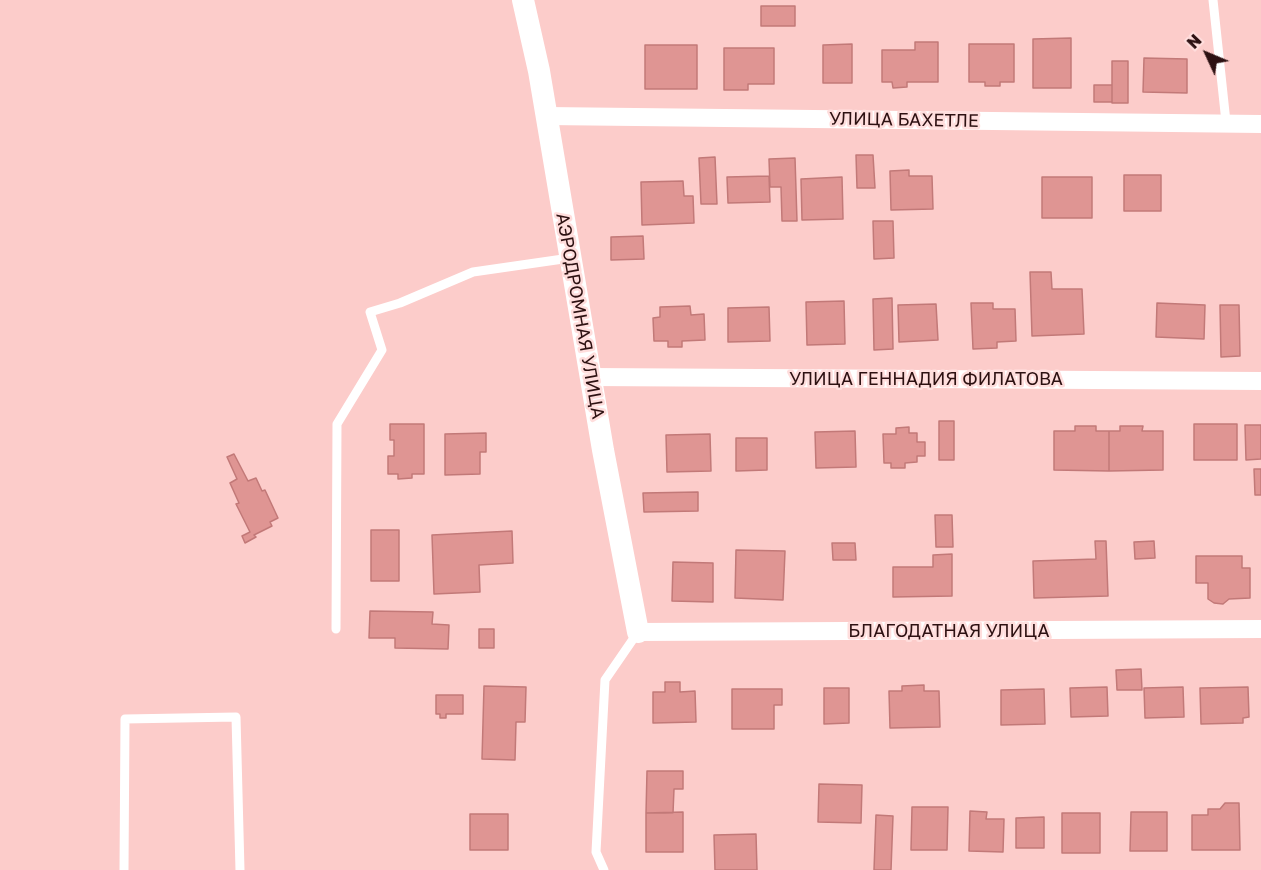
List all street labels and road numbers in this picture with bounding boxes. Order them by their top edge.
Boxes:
street label: УЛИЦА БАХЕТЛЕ [829,108,979,132]
street label: АЭРОДРОМНАЯ УЛИЦА [551,211,609,421]
street label: УЛИЦА ГЕННАДИЯ ФИЛАТОВА [789,368,1063,390]
street label: БЛАГОДАТНАЯ УЛИЦА [848,620,1050,642]

